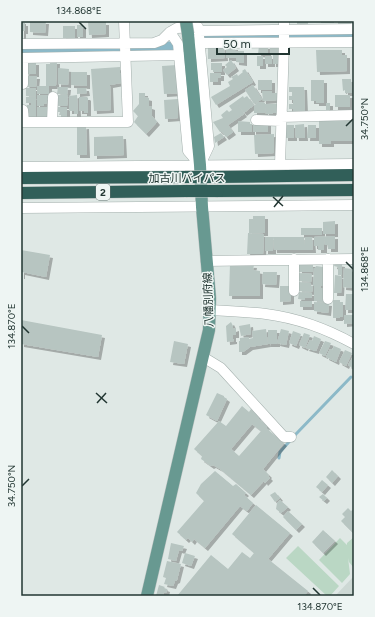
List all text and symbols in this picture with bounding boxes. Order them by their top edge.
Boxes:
text: 134.868°E [56,4,102,17]
scale bar [217,30,289,56]
text: 50 m [223,37,251,51]
text: 34.750°N [358,98,371,140]
street label: 加古川バイパス [149,172,225,185]
road number: 2 [96,184,110,200]
text: 134.868°E [358,246,371,292]
street label: 八幡別府線 [201,272,216,328]
text: 134.870°E [5,303,18,349]
text: 34.750°N [5,465,18,507]
text: 134.870°E [297,600,343,613]

